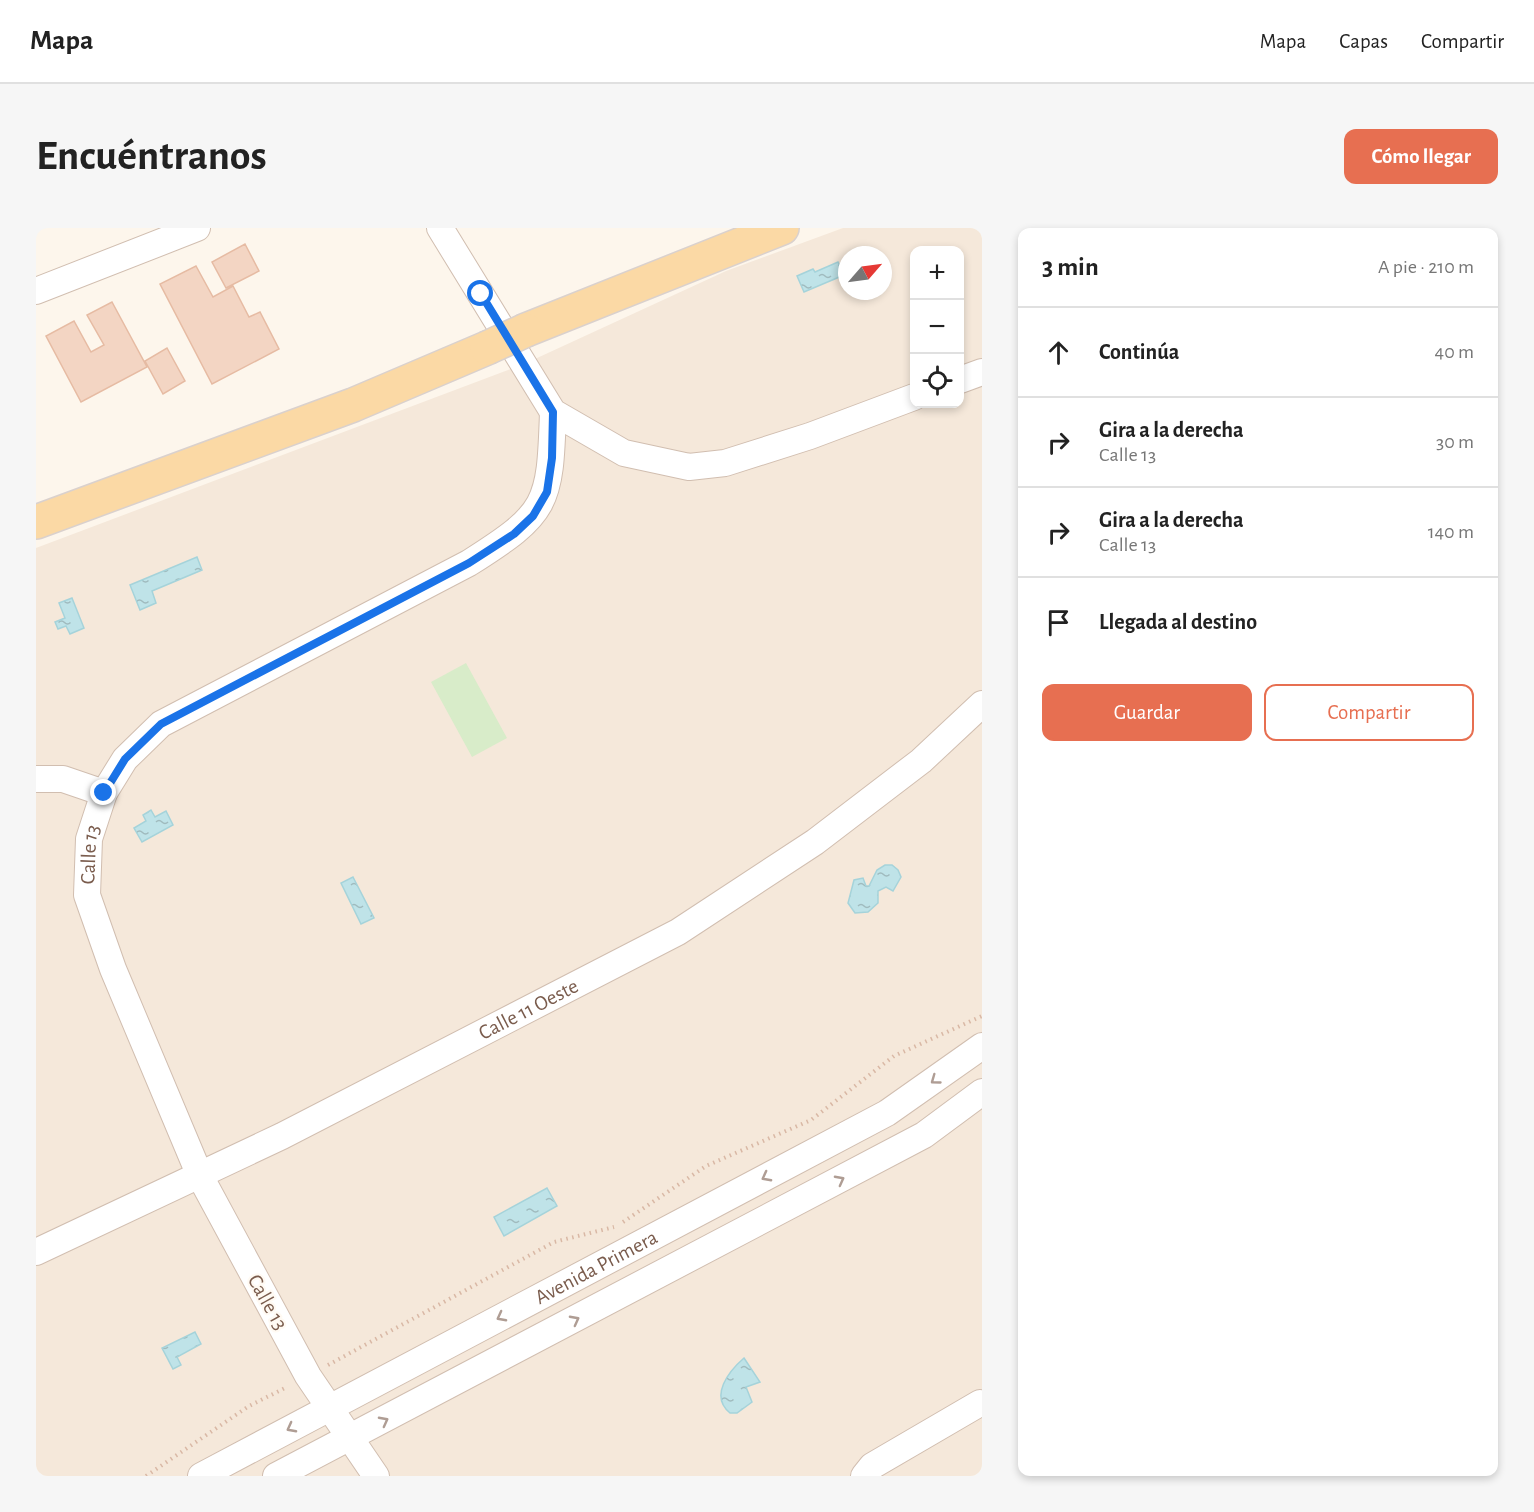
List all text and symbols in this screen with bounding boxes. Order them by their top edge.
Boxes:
text: Mapa [30,27,93,55]
text: Mapa [1260,31,1306,52]
text: Capas [1339,31,1388,52]
text: Compartir [1421,31,1504,52]
button: Cómo llegar [1344,129,1498,184]
text: Encuéntranos [36,135,267,177]
north arrow [838,246,892,300]
map controls [910,246,964,408]
button: + [910,246,964,300]
text: 3 min [1042,254,1099,280]
text: A pie · 210 m [1378,257,1474,277]
route start [467,280,493,306]
button: − [910,300,964,354]
icon: ahead [1042,336,1075,369]
text: Continúa [1099,341,1179,363]
text: 40 m [1435,342,1474,362]
button: locate [910,354,964,408]
text: Gira a la derecha [1099,419,1244,441]
icon: right [1042,426,1075,459]
text: 30 m [1436,432,1474,452]
text: Calle 13 [1099,445,1156,465]
text: Gira a la derecha [1099,509,1244,531]
icon: right [1042,516,1075,549]
text: 140 m [1428,522,1474,542]
text: Calle 13 [1099,535,1156,555]
icon: arrive [1042,606,1075,639]
text: Llegada al destino [1099,611,1257,633]
button: Guardar [1042,684,1252,741]
button: Compartir [1264,684,1474,741]
route end [90,779,116,805]
street label: Calle 13 [77,822,104,885]
street label: Calle 11 Oeste [475,975,582,1044]
one-way arrow [930,1073,941,1084]
one-way arrow [762,1170,772,1181]
one-way arrow [834,1176,845,1187]
street label: Avenida Primera [532,1226,661,1308]
street label: Calle 13 [244,1271,291,1334]
one-way arrow [496,1310,507,1321]
one-way arrow [569,1316,579,1327]
one-way arrow [378,1417,389,1428]
one-way arrow [287,1421,298,1432]

